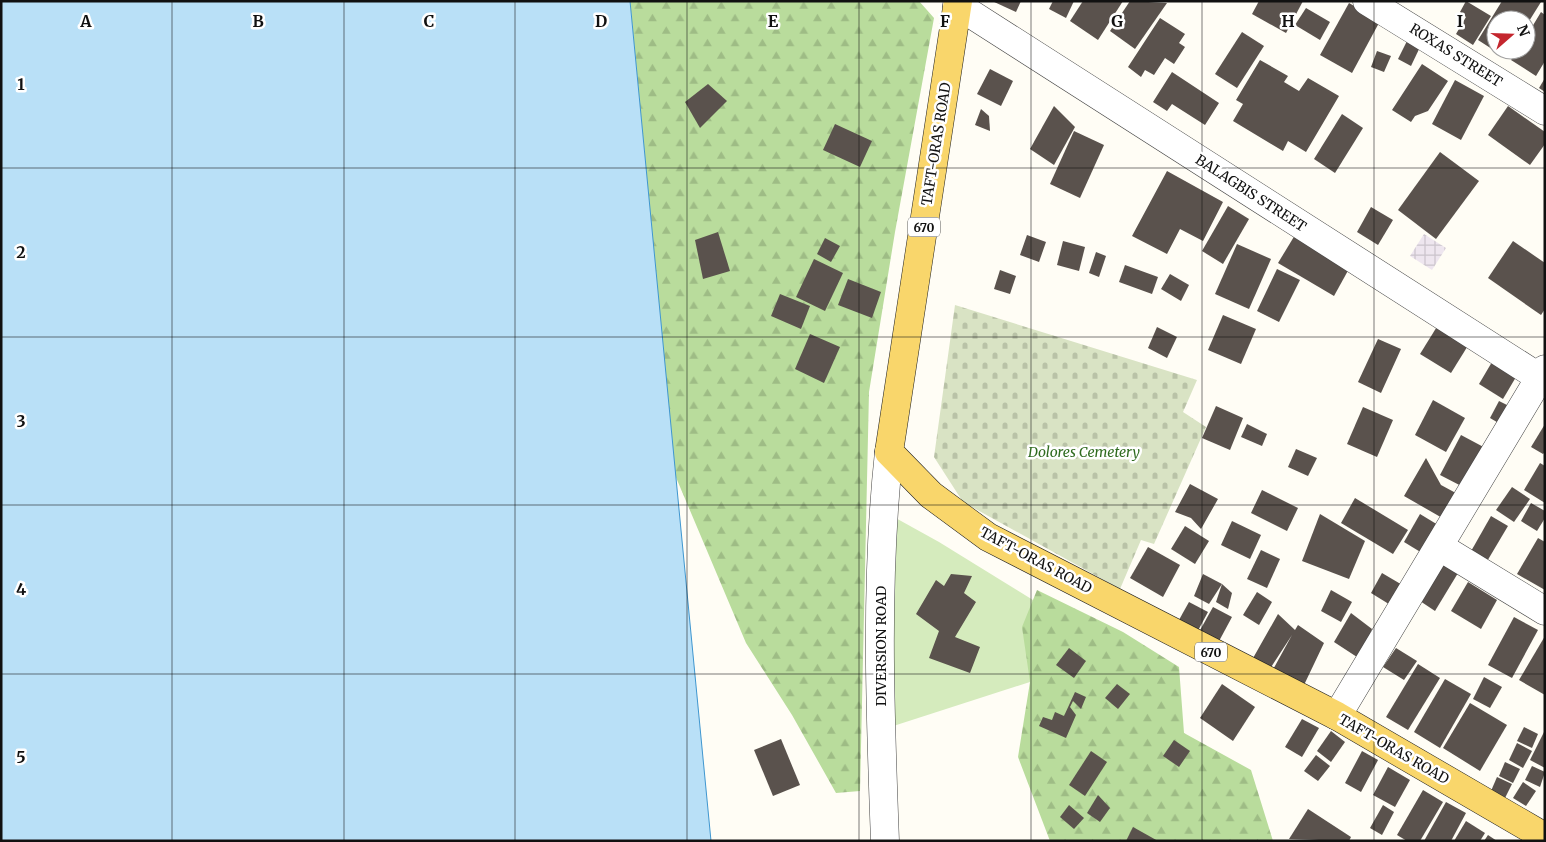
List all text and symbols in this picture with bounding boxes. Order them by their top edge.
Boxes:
north arrow [1486,10,1536,60]
text: A [79,11,92,31]
text: B [252,11,264,31]
text: C [424,11,434,31]
text: D [595,11,607,31]
text: E [768,11,779,31]
text: F [940,11,950,31]
text: G [1111,11,1123,31]
text: H [1281,11,1295,31]
text: I [1457,11,1463,31]
street label: ROXAS STREET [1406,19,1506,91]
text: N [1513,22,1534,39]
text: 1 [17,74,25,94]
street label: TAFT-ORAS ROAD [917,81,955,207]
street label: BALAGBIS STREET [1192,150,1310,236]
road number: 670 [908,218,940,236]
text: 2 [16,242,26,262]
text: 3 [16,411,26,431]
park label: Dolores Cemetery [1027,443,1140,461]
street label: TAFT-ORAS ROAD [977,523,1096,597]
text: 4 [16,579,26,599]
street label: DIVERSION ROAD [872,585,890,706]
road number: 670 [1195,642,1227,662]
street label: TAFT-ORAS ROAD [1336,710,1453,788]
text: 5 [16,747,26,767]

